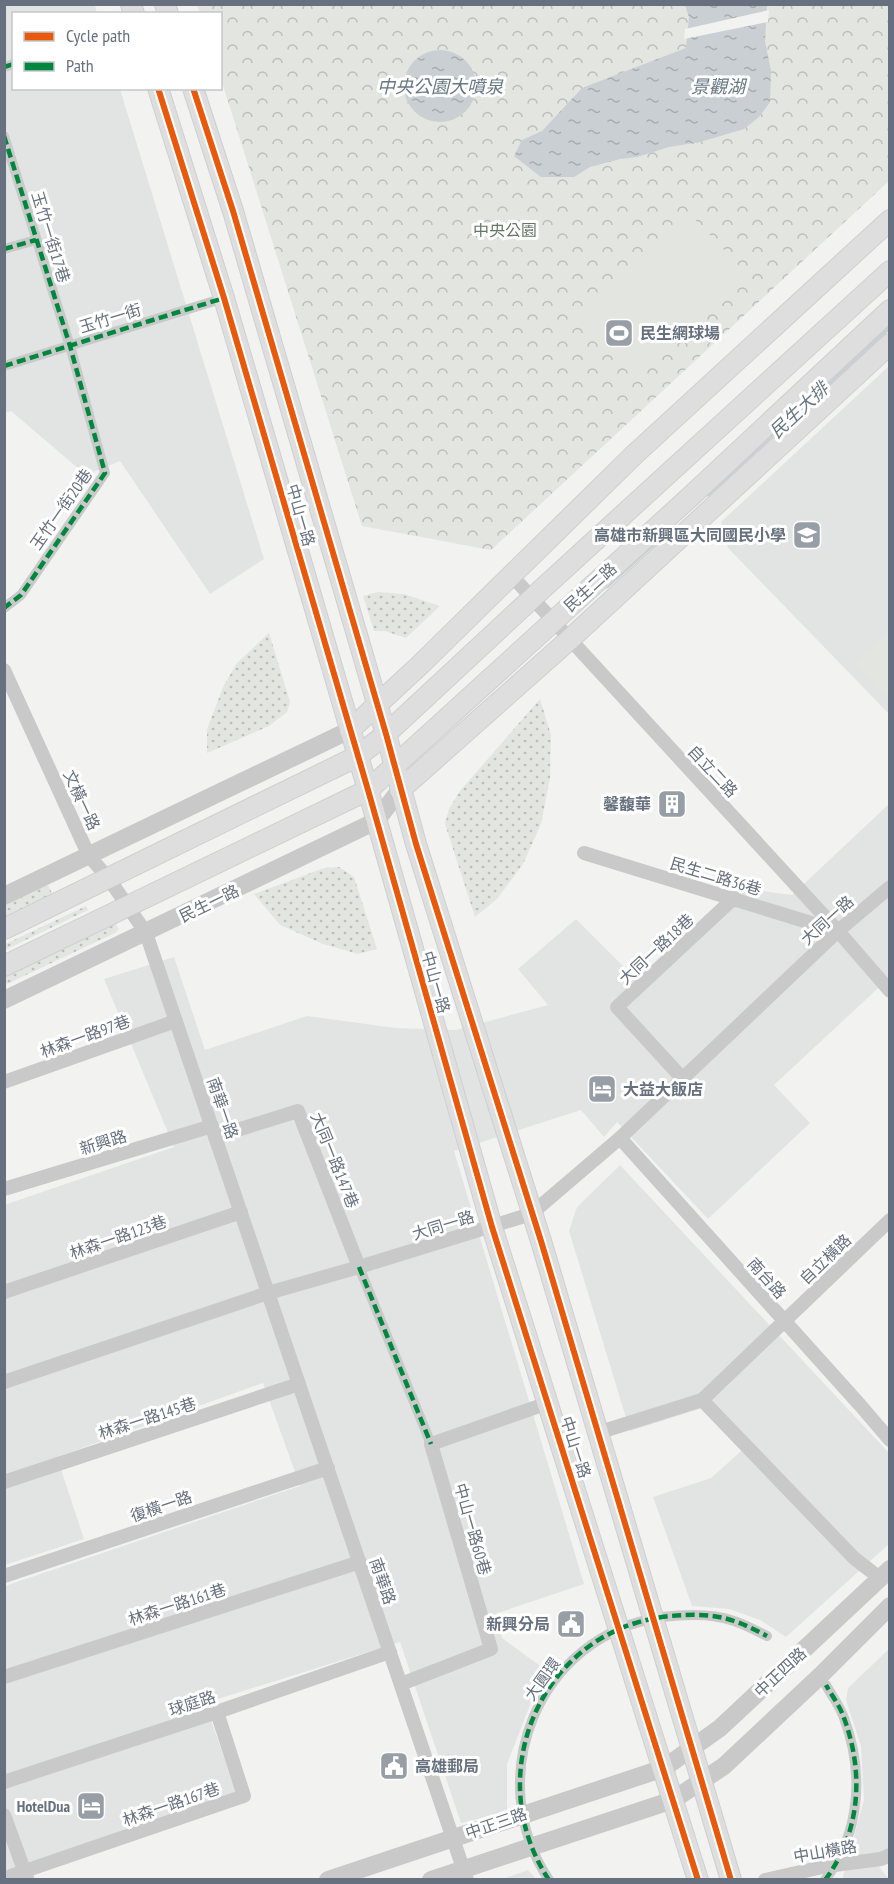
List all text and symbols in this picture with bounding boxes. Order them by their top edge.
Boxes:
legend [12,12,222,90]
text: Cycle path [66,24,130,47]
text: Path [66,54,94,77]
water label: 中央公園大噴泉 [377,75,504,98]
water label: 景觀湖 [691,75,748,98]
street label: 玉竹一街17巷 [28,189,74,285]
park label: 中央公園 [473,220,537,240]
street label: 玉竹一街 [76,299,144,337]
sports icon: 民生網球場 [603,317,635,349]
place label: 民生網球場 [640,323,720,343]
water label: 民生大排 [765,376,835,443]
street label: 玉竹一街20巷 [26,465,96,553]
street label: 中山一路 [283,481,319,549]
school or university icon: 高雄市新興區大同國民小學 [791,519,823,551]
place label: 高雄市新興區大同國民小學 [594,525,786,545]
street label: 民生二路 [560,558,620,616]
street label: 自立二路 [684,741,742,801]
street label: 文橫一路 [59,767,105,833]
building icon: 馨馥華 [656,788,688,820]
place label: 馨馥華 [603,794,651,814]
street label: 民生二路36巷 [668,853,764,899]
street label: 民生一路 [176,880,242,926]
street label: 大同一路 [797,891,857,949]
street label: 大同一路18巷 [615,909,697,989]
street label: 中山一路 [418,948,454,1016]
street label: 林森一路97巷 [37,1010,133,1062]
hotel icon: 大益大飯店 [586,1073,618,1105]
street label: 南華一路 [203,1074,243,1142]
place label: 大益大飯店 [623,1079,703,1099]
street label: 大同一路147巷 [307,1109,363,1211]
street label: 新興路 [77,1125,129,1159]
street label: 大同一路 [409,1206,477,1244]
street label: 林森一路123巷 [67,1211,169,1263]
street label: 自立橫路 [795,1230,855,1288]
street label: 南台路 [744,1253,790,1303]
street label: 林森一路145巷 [96,1393,198,1443]
street label: 中山一路 [557,1413,595,1481]
street label: 中山一路60巷 [450,1481,496,1577]
street label: 復橫一路 [127,1486,195,1526]
street label: 南華路 [366,1555,400,1607]
street label: 林森一路161巷 [126,1579,228,1629]
public building icon: 新興分局 [555,1608,587,1640]
place label: 新興分局 [486,1614,550,1634]
street label: 中正四路 [750,1643,810,1701]
street label: 大圓環 [520,1654,564,1704]
street label: 球庭路 [166,1686,218,1720]
public building icon: 高雄郵局 [378,1750,410,1782]
place label: 高雄郵局 [415,1756,479,1776]
street label: 林森一路167巷 [120,1778,222,1830]
hotel icon: HotelDua [75,1790,107,1822]
place label: HotelDua [17,1796,70,1816]
street label: 中正三路 [462,1803,530,1843]
street label: 中山橫路 [792,1836,858,1866]

